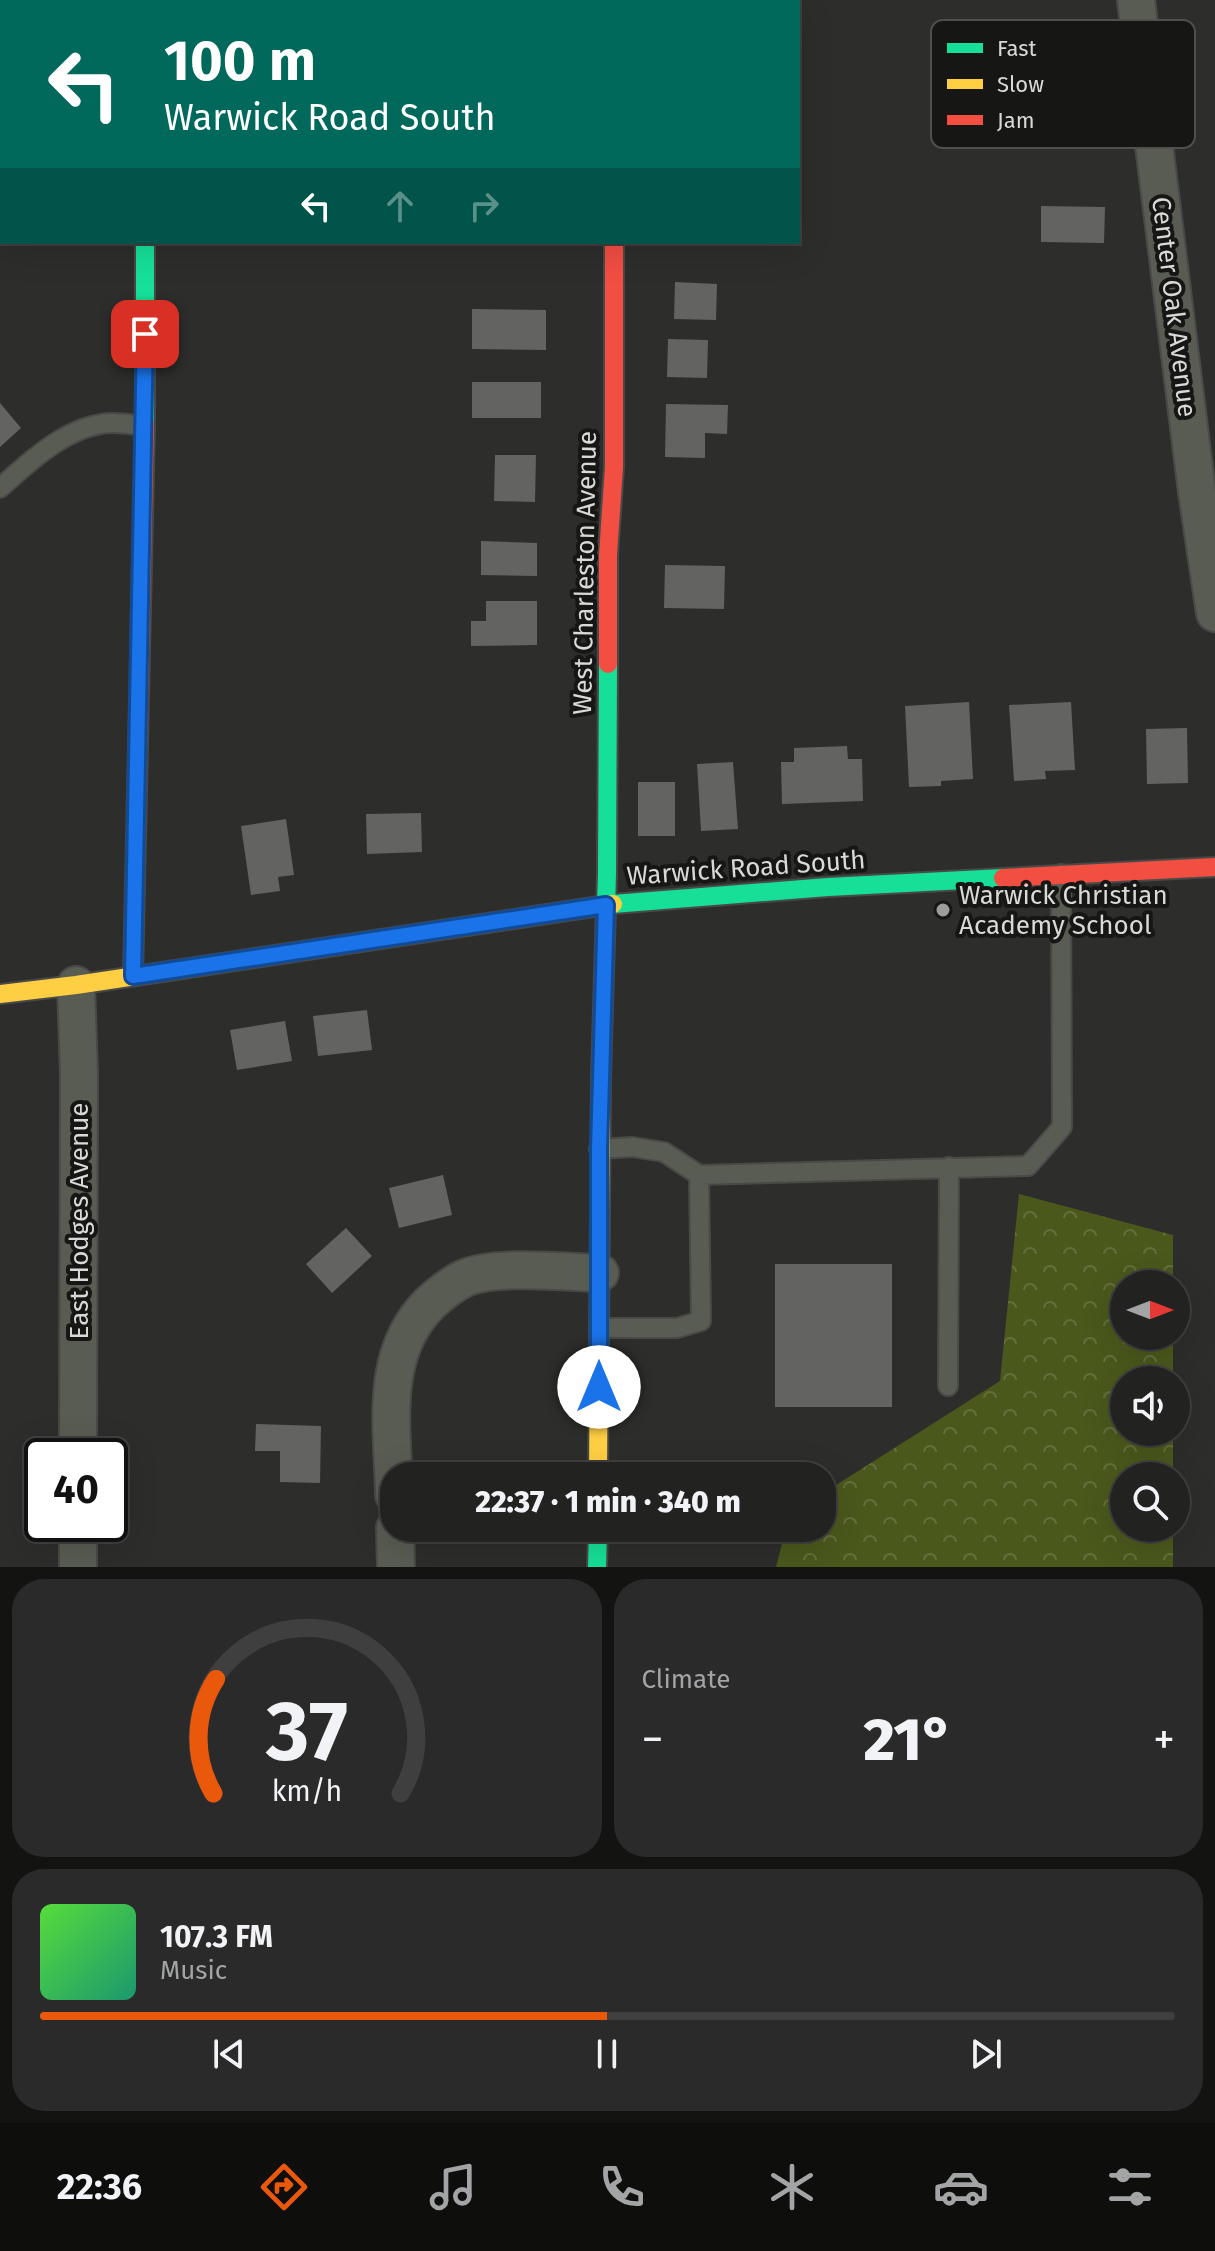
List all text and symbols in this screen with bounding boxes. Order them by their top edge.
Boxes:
legend [931,20,1195,148]
text: 100 m [164,28,316,95]
icon: left [32,32,136,136]
text: Fast [997,35,1037,62]
text: Slow [997,71,1044,98]
text: Warwick Road South [164,96,496,140]
text: Jam [997,107,1035,134]
icon: left [294,184,338,228]
icon: ahead [378,184,422,228]
icon: right [462,184,506,228]
street label: Center Oak Avenue [1145,195,1203,419]
pin [111,300,179,368]
icon: arrive [123,312,167,356]
street label: West Charleston Avenue [567,431,603,715]
street label: Warwick Road South [625,844,867,892]
place label: Warwick Christian Academy School [959,880,1168,941]
marker: Warwick Christian Academy School [934,901,952,919]
street label: East Hodges Avenue [64,1103,95,1339]
north arrow [1110,1270,1190,1350]
map controls [1110,1270,1190,1542]
position arrow [557,1345,641,1429]
button: sound [1110,1366,1190,1446]
speed limit sign: 40 [24,1438,128,1542]
button: search [1110,1462,1190,1542]
text: 22:37 · 1 min · 340 m [475,1484,741,1520]
text: Climate [642,1664,730,1695]
text: 37 [265,1682,348,1782]
text: 21° [863,1704,953,1776]
text: − [642,1713,664,1766]
text: + [1153,1713,1175,1766]
text: km/h [271,1774,342,1809]
text: 107.3 FM [160,1919,273,1955]
text: Music [160,1955,227,1986]
icon: previous [207,2032,251,2076]
icon: pause [585,2032,629,2076]
icon: next [964,2032,1008,2076]
icon: directions [256,2159,312,2215]
icon: music [425,2159,481,2215]
icon: phone [594,2159,650,2215]
icon: climate [764,2159,820,2215]
icon: car [933,2159,989,2215]
icon: filters [1102,2159,1158,2215]
text: 22:36 [57,2165,142,2209]

